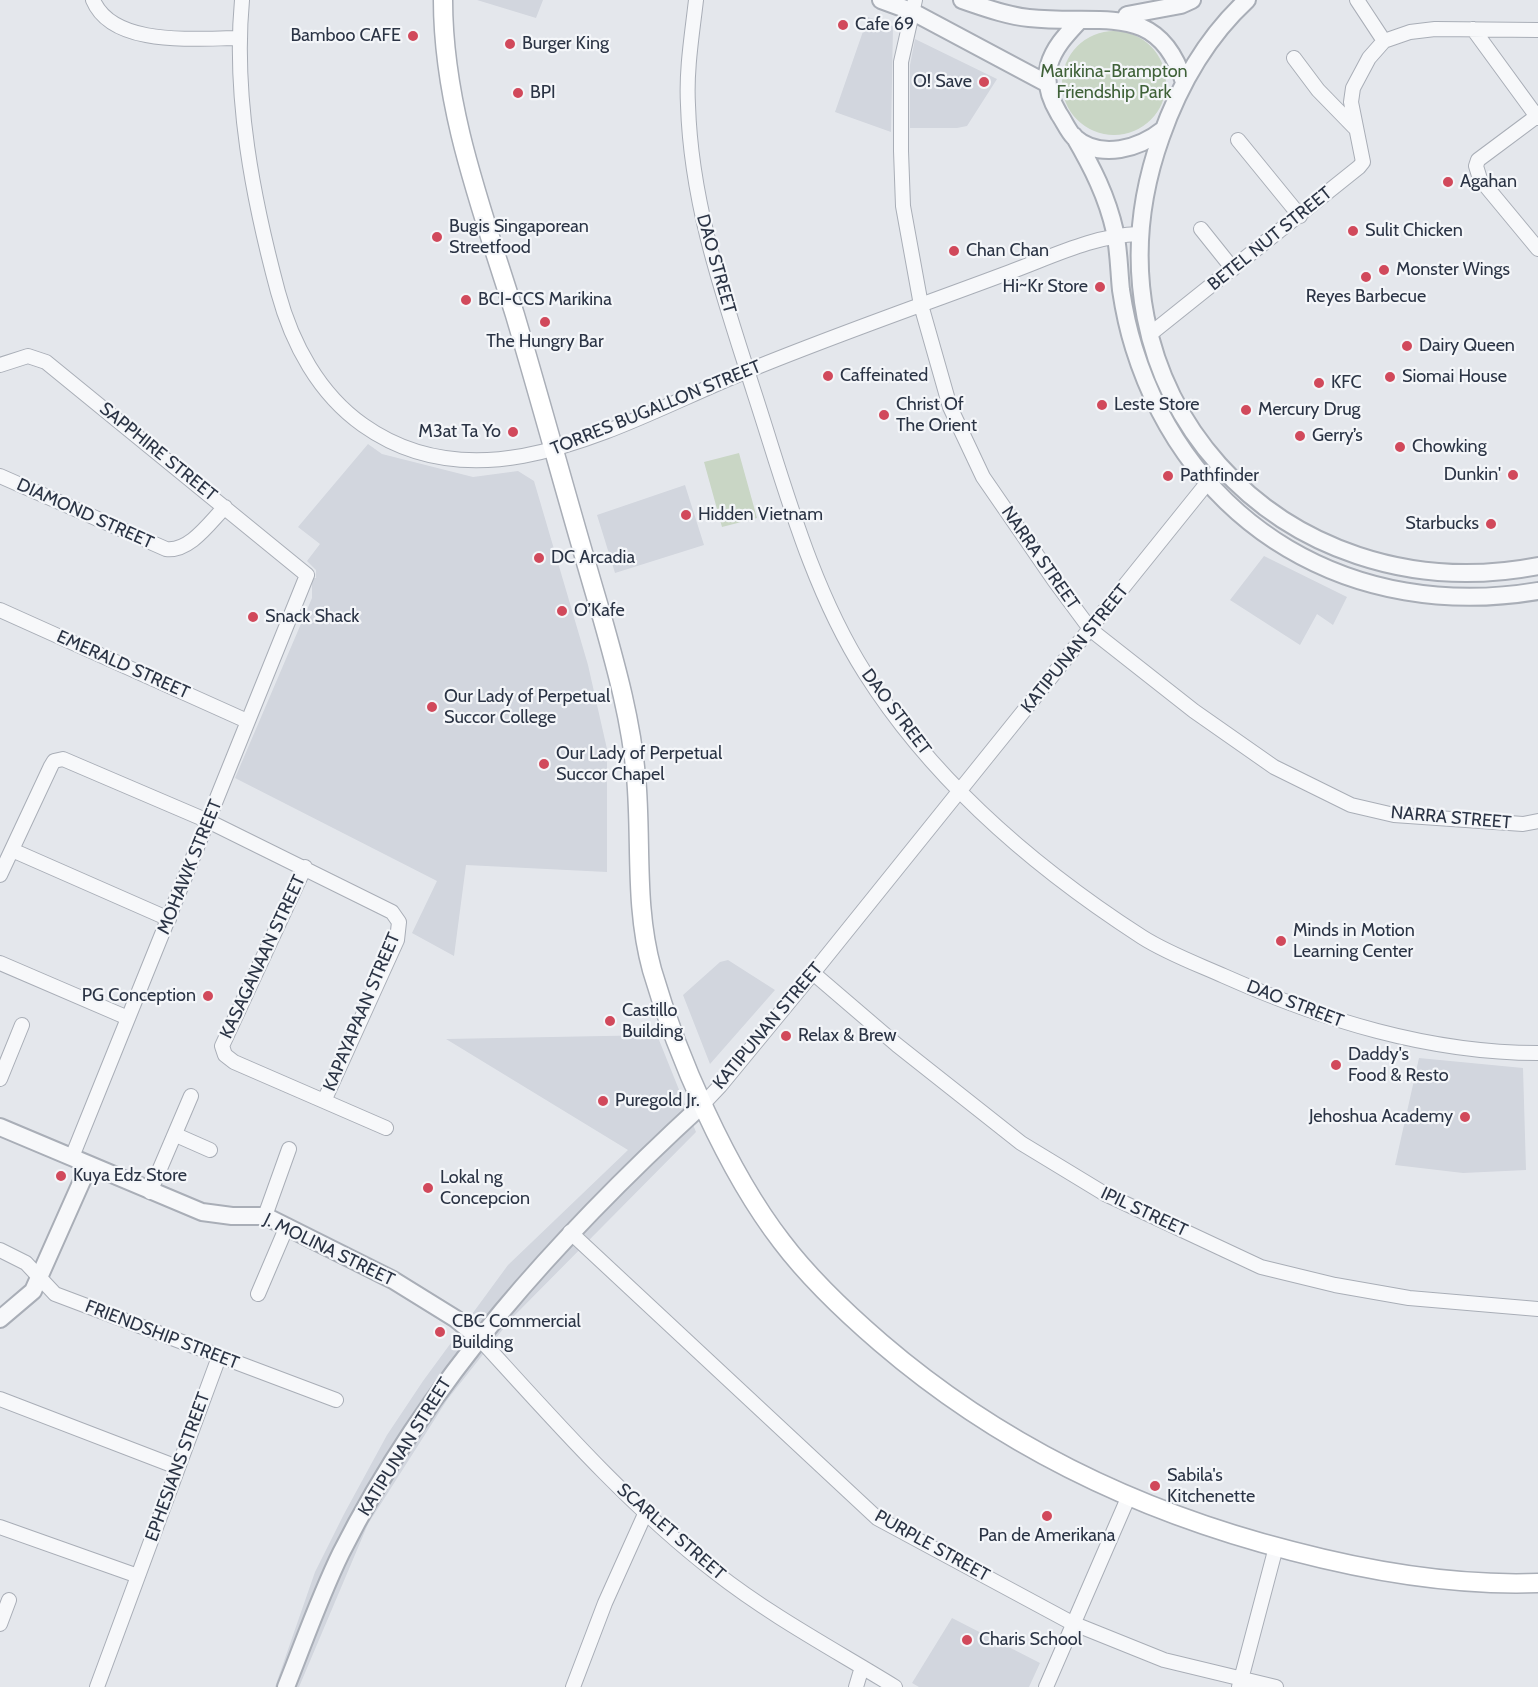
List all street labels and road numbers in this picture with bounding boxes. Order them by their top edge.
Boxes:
street label: BETEL NUT STREET [1204,182,1336,296]
street label: DAO STREET [692,212,740,316]
street label: TORRES BUGALLON STREET [548,356,764,460]
street label: SAPPHIRE STREET [95,398,221,506]
street label: DIAMOND STREET [13,474,157,554]
street label: NARRA STREET [996,502,1084,614]
street label: KATIPUNAN STREET [1017,580,1133,718]
street label: EMERALD STREET [53,626,193,704]
street label: DAO STREET [857,665,935,759]
street label: MOHAWK STREET [153,797,227,937]
street label: NARRA STREET [1390,802,1512,834]
street label: KASAGANAAN STREET [216,872,310,1042]
street label: KAPAYAPAAN STREET [319,930,405,1094]
street label: KATIPUNAN STREET [709,958,827,1094]
street label: DAO STREET [1243,976,1347,1032]
street label: IPIL STREET [1097,1183,1191,1241]
street label: J. MOLINA STREET [260,1209,398,1291]
street label: FRIENDSHIP STREET [82,1296,242,1374]
street label: KATIPUNAN STREET [354,1374,456,1520]
street label: EPHESIANS STREET [141,1390,215,1544]
street label: SCARLET STREET [612,1479,730,1585]
street label: PURPLE STREET [871,1506,993,1586]

